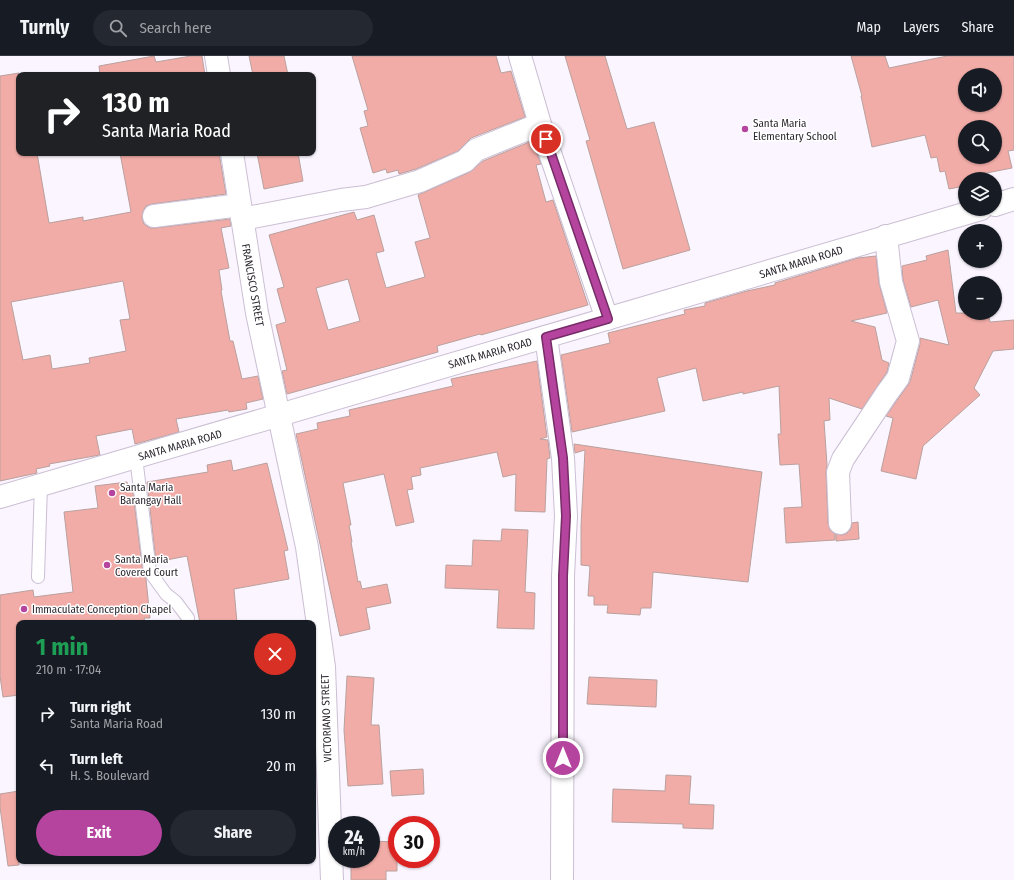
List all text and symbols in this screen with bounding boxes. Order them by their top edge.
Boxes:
search box [93,10,373,46]
text: Turnly [20,16,69,39]
icon: search [107,17,129,39]
text: Search here [139,19,212,37]
text: Map [857,19,881,36]
text: Layers [903,19,939,36]
text: Share [961,19,994,36]
map controls [958,68,1002,320]
button: sound [958,68,1002,112]
text: 130 m [102,86,170,119]
icon: right [36,88,88,140]
place label: Santa Maria Elementary School [753,117,837,143]
text: Santa Maria Road [102,120,231,142]
button: search [958,120,1002,164]
pin [529,122,563,156]
marker: Santa Maria Elementary School [740,124,750,134]
icon: arrive [535,128,557,150]
button: layers [958,172,1002,216]
button: + [958,224,1002,268]
street label: FRANCISCO STREET [239,243,266,328]
street label: SANTA MARIA ROAD [758,244,844,281]
button: − [958,276,1002,320]
street label: SANTA MARIA ROAD [447,335,534,372]
street label: SANTA MARIA ROAD [137,427,224,464]
place label: Santa Maria Barangay Hall [120,481,182,507]
marker: Santa Maria Barangay Hall [107,488,117,498]
place label: Santa Maria Covered Court [115,553,179,579]
marker: Santa Maria Covered Court [102,560,112,570]
place label: Immaculate Conception Chapel [32,603,171,616]
marker: Immaculate Conception Chapel [19,604,29,614]
text: 1 min [36,633,88,661]
button: close [254,633,296,675]
text: 210 m · 17:04 [36,662,101,677]
street label: VICTORIANO STREET [318,673,335,762]
text: Turn right [70,698,131,716]
icon: right [36,703,58,725]
text: 130 m [261,705,296,723]
text: Santa Maria Road [70,716,163,731]
position arrow [542,737,584,779]
text: Turn left [70,750,123,768]
icon: left [36,755,58,777]
text: 20 m [267,757,296,775]
text: H. S. Boulevard [70,768,150,783]
button: Exit [36,810,162,856]
button: Share [170,810,296,856]
speed limit sign: 30 [388,816,440,868]
text: 24 [344,825,364,849]
text: km/h [343,846,365,858]

